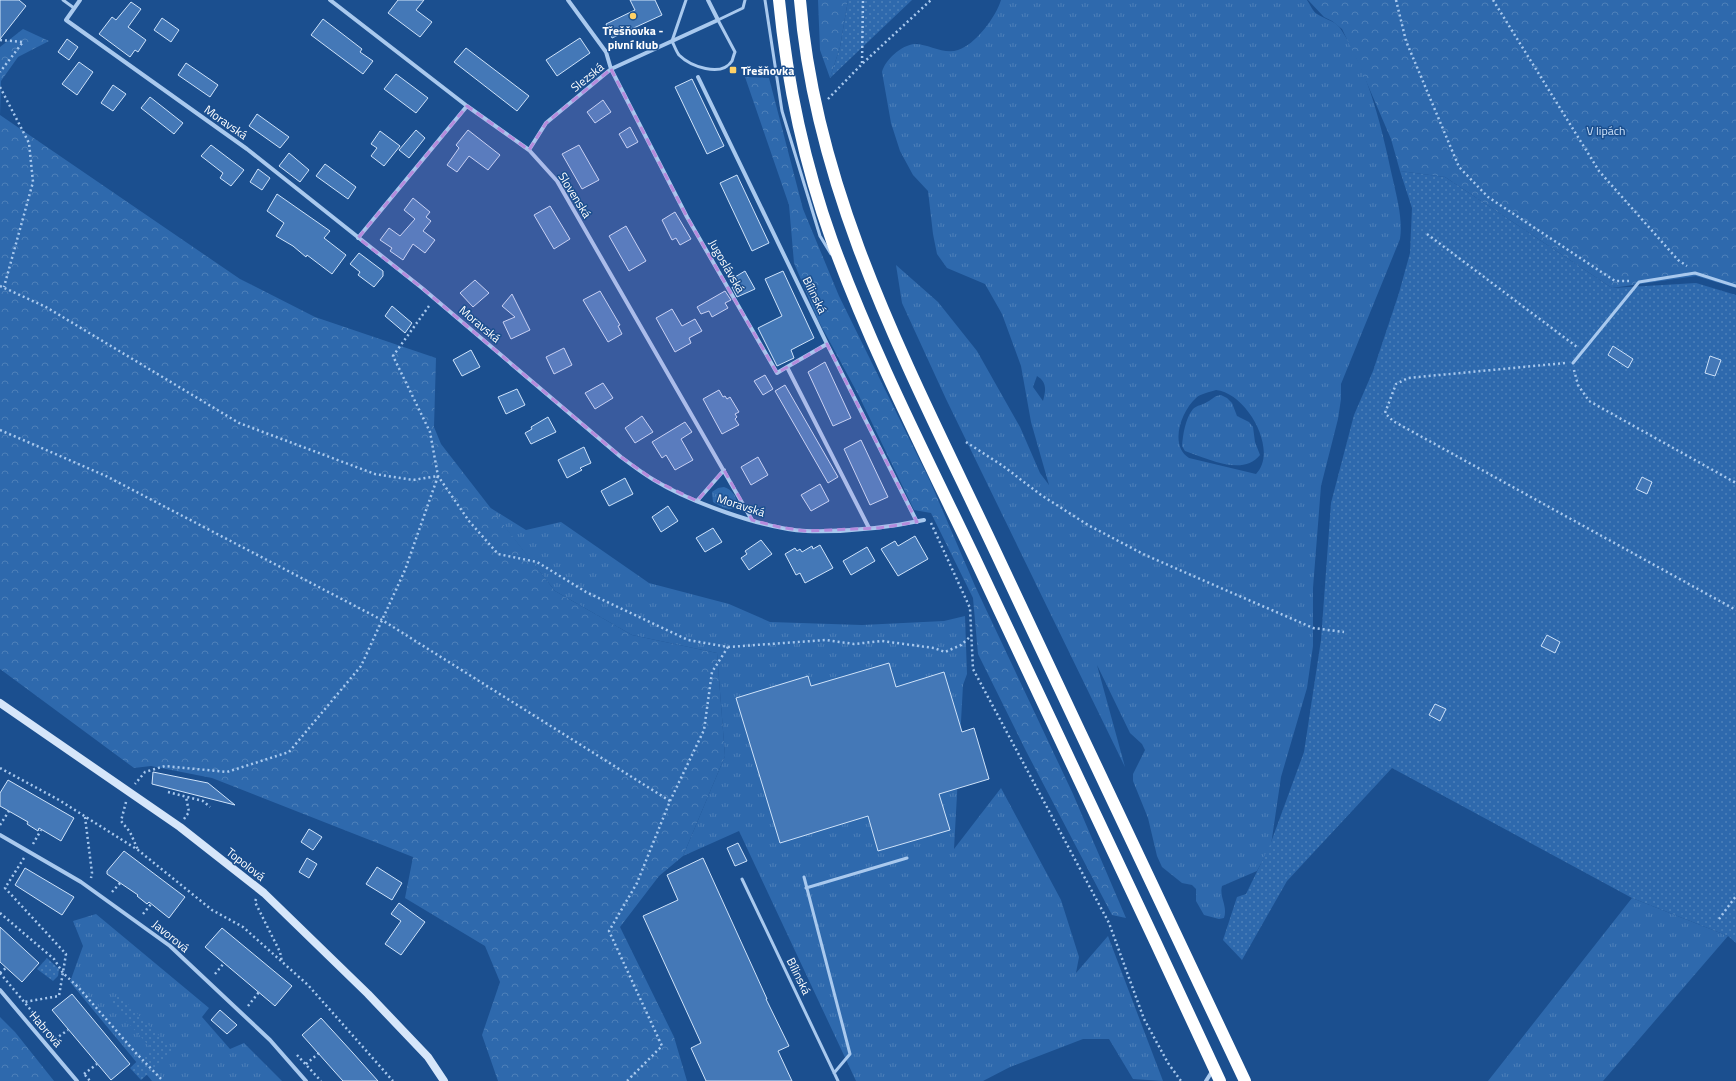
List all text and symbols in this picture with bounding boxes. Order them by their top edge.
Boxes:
marker: Třešňovka - pivní klub [628,11,638,21]
place label: Třešňovka - pivní klub [603,21,664,54]
street label: Slezská [566,58,608,96]
place label: Třešňovka [741,61,794,80]
marker: Třešňovka [728,65,738,75]
street label: Moravská [200,100,252,144]
park label: V lipách [1586,121,1626,140]
street label: Slovenská [553,168,597,222]
street label: Jugoslávská [704,235,750,297]
street label: Bílinská [798,273,832,317]
street label: Moravská [455,301,505,347]
street label: Moravská [715,488,767,522]
street label: Topolová [222,843,270,885]
street label: Javorová [148,915,194,957]
street label: Bílinská [782,954,816,998]
street label: Habrová [25,1007,67,1051]

